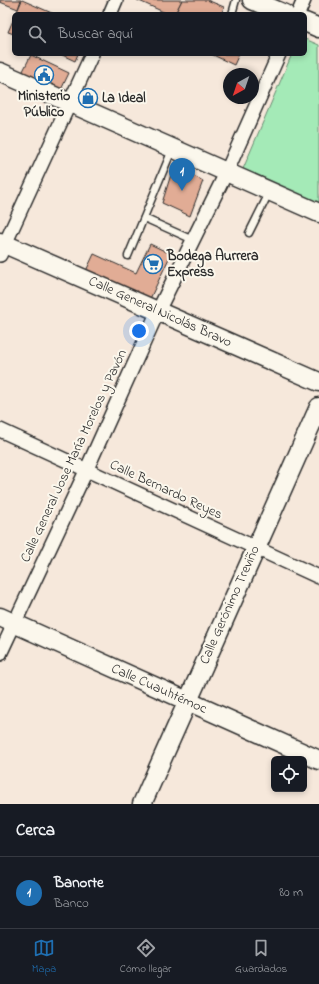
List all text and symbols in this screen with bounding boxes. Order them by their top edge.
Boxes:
search box [12,12,307,56]
icon: search [26,23,48,45]
text: Buscar aquí [58,23,133,45]
public building icon: Ministerio Público [33,64,55,86]
north arrow [223,68,259,104]
place label: Ministerio Público [18,86,70,123]
shop icon: La Ideal [77,87,99,109]
place label: La Ideal [102,88,146,109]
pin: 1 [169,158,195,191]
place label: Bodega Aurrera Express [166,246,259,283]
supermarket icon: Bodega Aurrera Express [142,253,164,275]
street label: Calle General Nicolás Bravo [85,271,235,353]
your location [129,321,149,341]
street label: Calle General Jose María Morelos y Pavón [15,346,134,566]
street label: Calle Bernardo Reyes [106,455,226,526]
street label: Calle Gerónimo Treviño [194,542,266,668]
street label: Calle Cuauhtémoc [108,658,211,720]
map controls [271,756,307,792]
button: locate [271,756,307,792]
text: Cerca [16,818,55,843]
text: Banorte [54,872,104,894]
text: 1 [27,883,31,902]
text: 80 m [279,883,303,902]
text: Banco [54,894,89,913]
tab: Mapa [32,937,56,977]
tab: Cómo llegar [120,937,172,977]
tab: Guardados [235,937,287,977]

